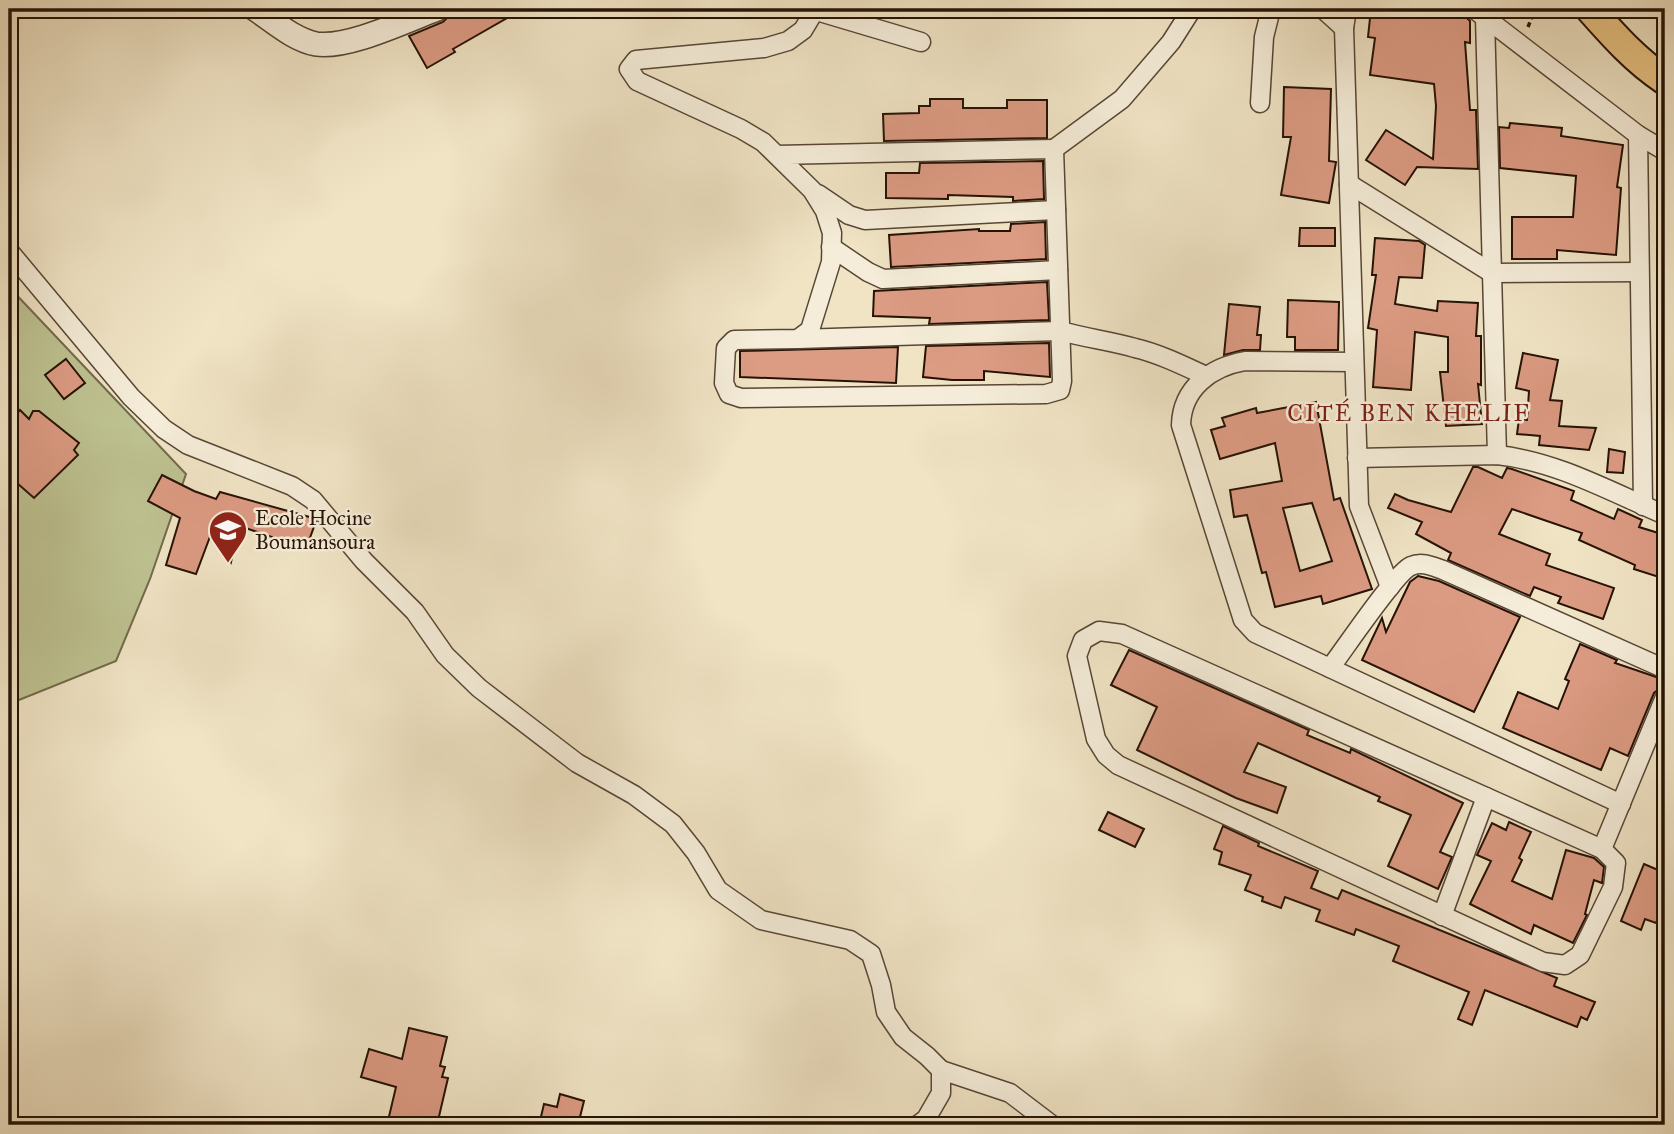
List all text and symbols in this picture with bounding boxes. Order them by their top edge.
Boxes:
district label: CITÉ BEN KHELIF [1287,398,1531,427]
place label: Ecole Hocine Boumansoura [255,505,375,555]
school or university icon: Ecole Hocine Boumansoura [207,509,249,564]

